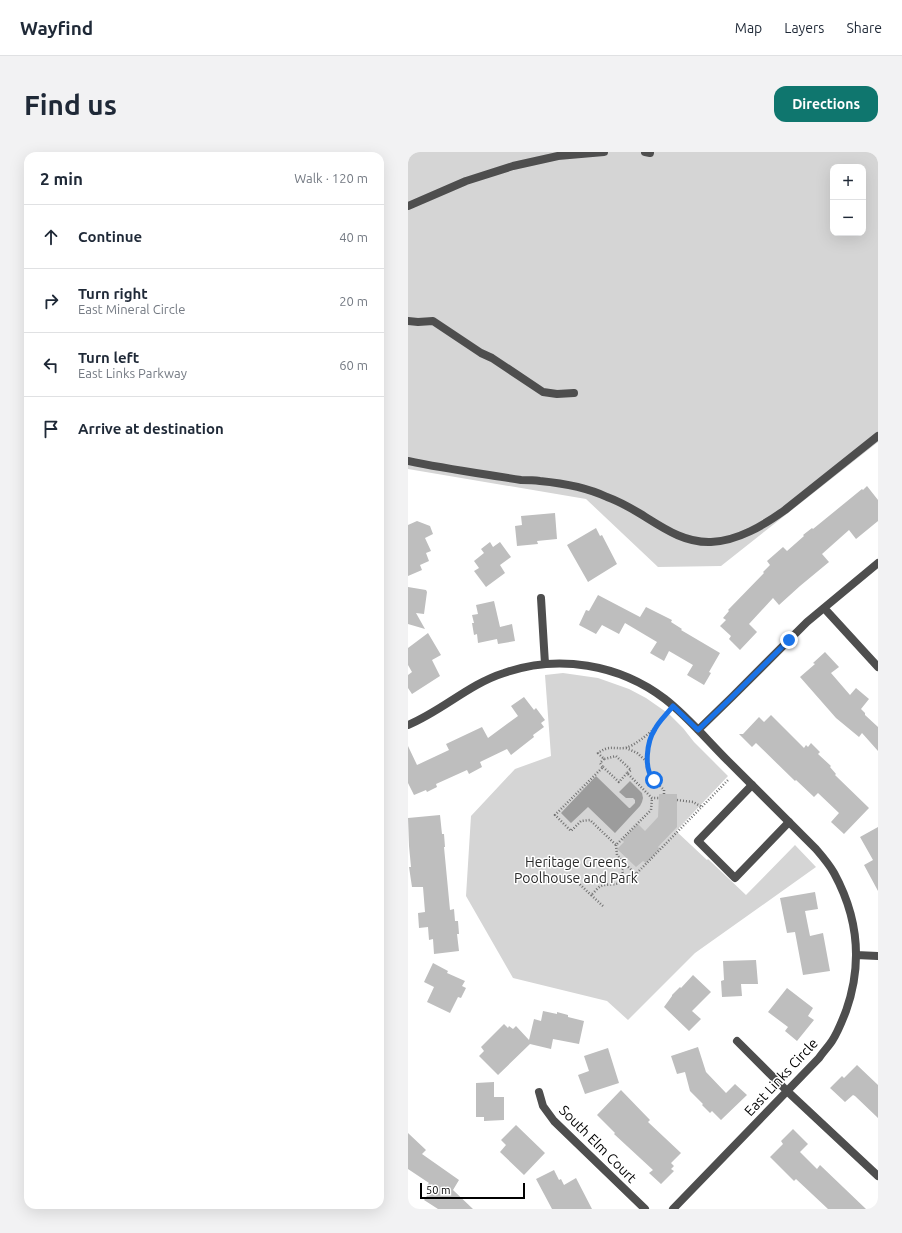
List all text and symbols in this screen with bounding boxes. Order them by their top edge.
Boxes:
text: Wayfind [20,17,93,39]
text: Map [735,20,762,36]
text: Layers [784,20,824,36]
text: Share [846,20,882,36]
button: Directions [774,86,878,122]
text: Find us [24,89,117,120]
map controls [830,164,866,236]
button: + [830,164,866,200]
text: 2 min [40,169,83,188]
text: Walk · 120 m [294,171,368,185]
button: − [830,200,866,236]
icon: ahead [40,226,62,248]
text: Continue [78,228,142,245]
text: 40 m [339,230,368,244]
text: Turn right [78,285,148,302]
icon: right [40,290,62,312]
text: 20 m [339,294,368,308]
text: East Mineral Circle [78,302,185,316]
text: Turn left [78,349,139,366]
icon: left [40,354,62,376]
text: 60 m [339,358,368,372]
text: East Links Parkway [78,366,187,380]
icon: arrive [40,418,62,440]
text: Arrive at destination [78,420,224,437]
route end [780,631,798,649]
route start [645,771,663,789]
park label: Heritage Greens Poolhouse and Park [514,854,638,886]
street label: East Links Circle [741,1035,821,1119]
street label: South Elm Court [556,1102,640,1186]
scale bar [420,1181,525,1200]
text: 50 m [426,1184,450,1196]

